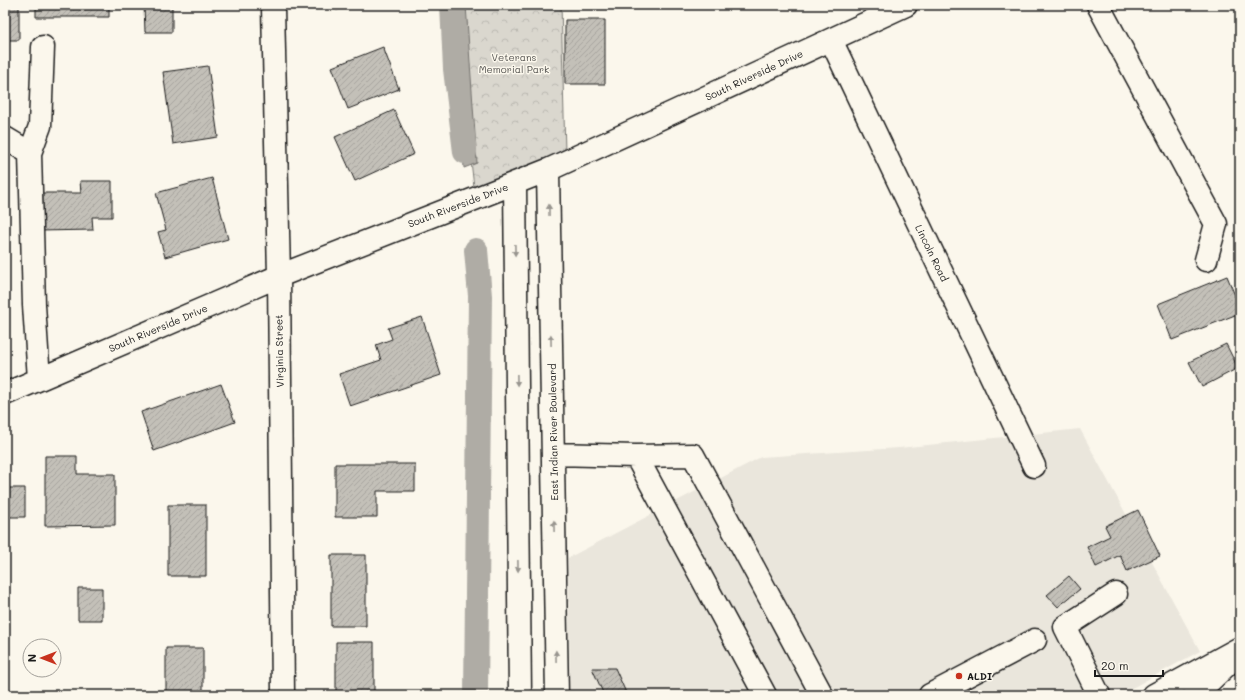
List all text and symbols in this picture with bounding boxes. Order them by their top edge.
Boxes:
street label: South Riverside Drive [703,46,805,104]
park label: Veterans Memorial Park [479,50,549,76]
street label: South Riverside Drive [406,179,510,231]
one-way arrow [546,203,552,216]
street label: Lincoln Road [912,222,952,284]
one-way arrow [512,244,518,257]
street label: South Riverside Drive [106,301,210,355]
street label: Virginia Street [271,314,287,388]
one-way arrow [548,333,554,346]
street label: East Indian River Boulevard [545,363,561,501]
one-way arrow [514,374,520,387]
one-way arrow [551,519,557,532]
one-way arrow [515,560,521,573]
north arrow [22,638,62,678]
one-way arrow [553,649,559,662]
scale bar [1095,652,1163,678]
text: N [24,654,39,662]
text: 20 m [1101,657,1129,673]
place label: ALDI [967,669,992,683]
marker: ALDI [954,671,964,681]

